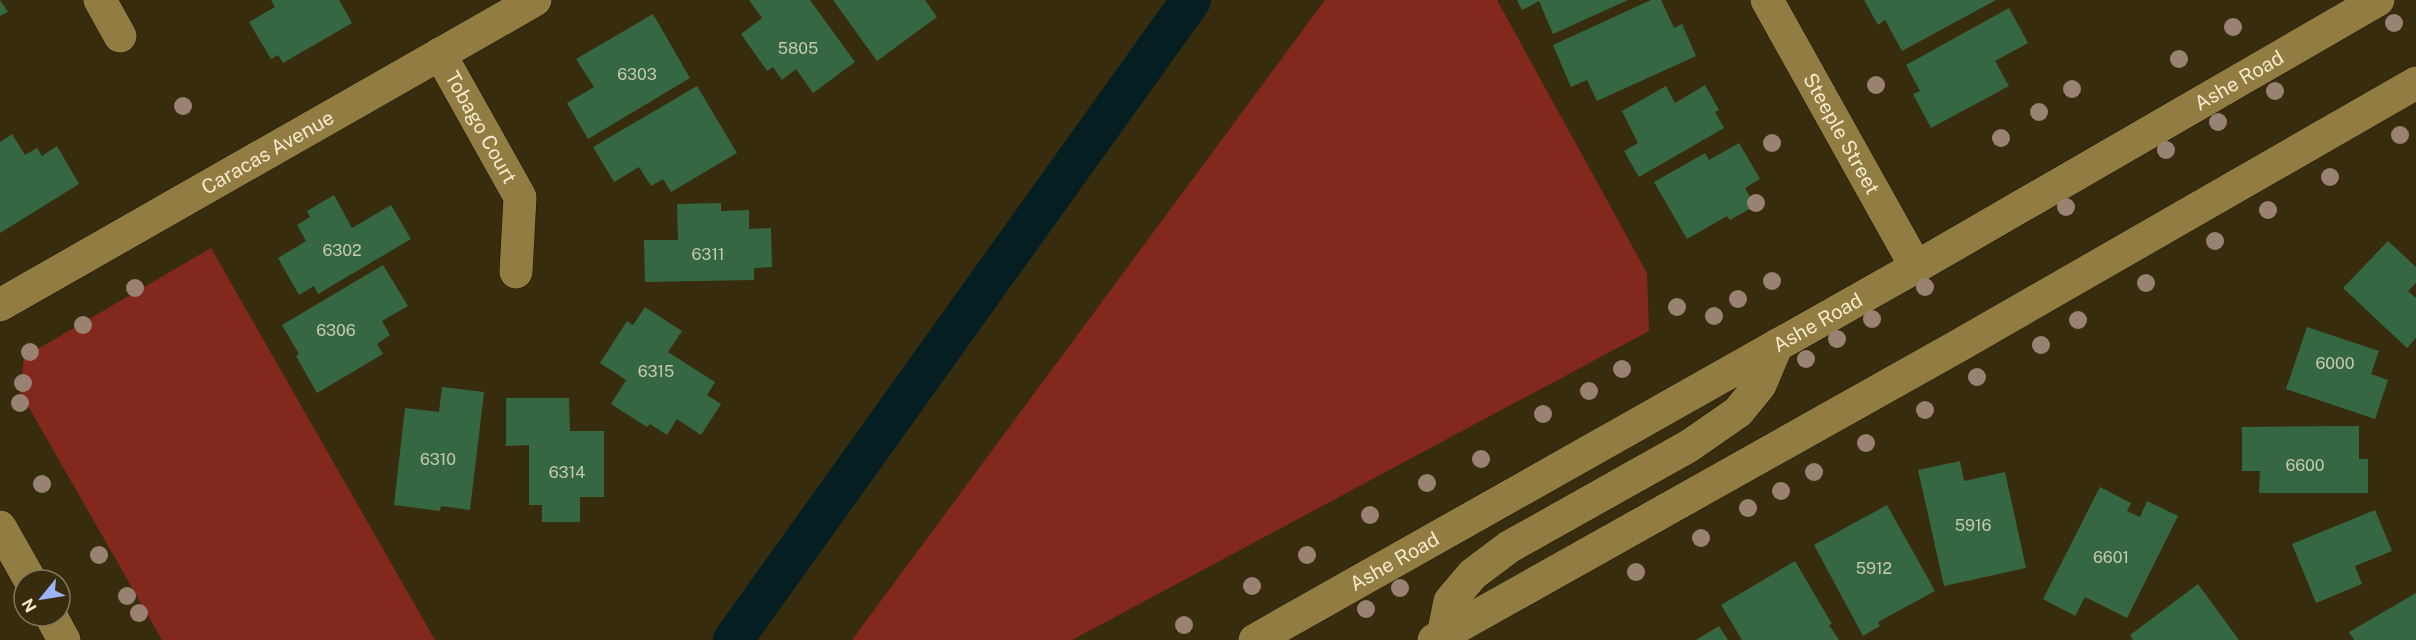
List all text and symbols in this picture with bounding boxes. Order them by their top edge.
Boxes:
house number: 5805 [778,39,818,58]
street label: Ashe Road [2190,45,2288,116]
house number: 6303 [617,65,657,84]
street label: Tobago Court [440,67,522,188]
street label: Steeple Street [1798,69,1885,199]
street label: Caracas Avenue [197,105,338,200]
house number: 6302 [322,241,362,260]
house number: 6311 [692,245,724,264]
street label: Ashe Road [1769,288,1867,357]
house number: 6306 [316,321,356,340]
house number: 6000 [2315,354,2355,373]
house number: 6315 [638,362,674,381]
house number: 6310 [420,450,456,469]
house number: 6600 [2285,456,2325,475]
house number: 6314 [549,463,585,482]
house number: 5916 [1955,516,1991,535]
street label: Ashe Road [1345,527,1443,596]
house number: 6601 [2093,548,2129,567]
house number: 5912 [1856,559,1892,578]
north arrow [12,568,72,628]
text: N [18,595,41,615]

